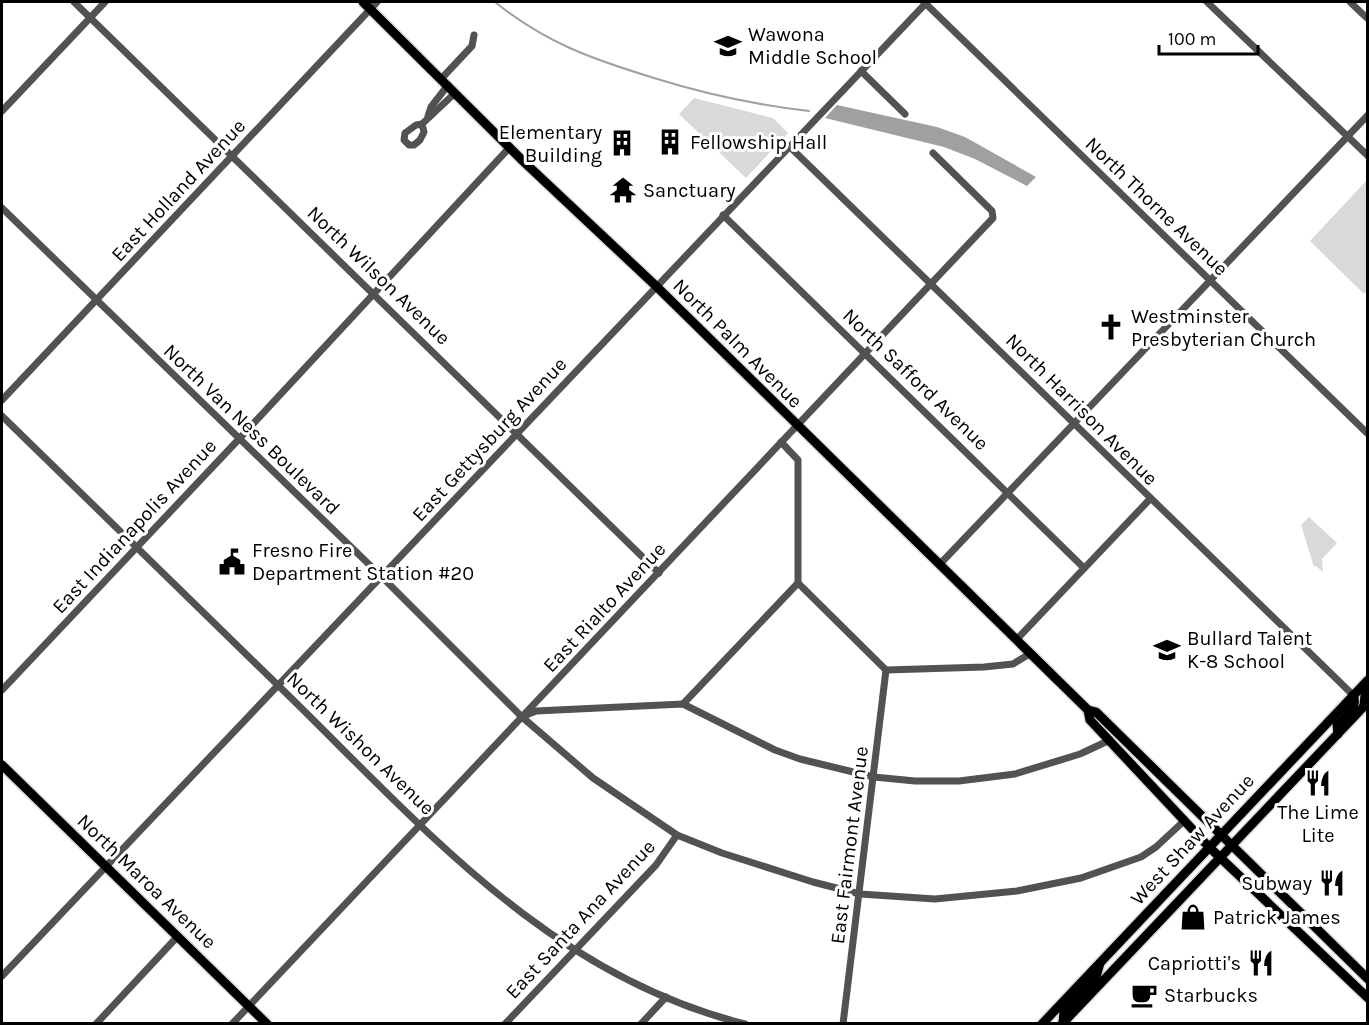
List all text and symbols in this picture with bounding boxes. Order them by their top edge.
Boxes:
scale bar [1159,18,1258,56]
place label: Wawona Middle School [748,23,877,69]
text: 100 m [1168,28,1216,50]
school or university icon: Wawona Middle School [713,31,743,61]
street label: East Holland Avenue [107,114,250,266]
place label: Elementary Building [499,121,602,167]
building icon: Fellowship Hall [655,127,685,157]
building icon: Elementary Building [607,128,637,158]
place label: Fellowship Hall [690,131,827,154]
street label: North Thorne Avenue [1081,132,1233,280]
temple icon: Sanctuary [608,175,638,205]
place label: Sanctuary [643,179,736,202]
street label: North Wilson Avenue [302,201,455,350]
street label: North Palm Avenue [668,274,807,413]
street label: North Safford Avenue [838,304,993,455]
place label: Westminster Presbyterian Church [1131,305,1316,351]
church icon: Westminster Presbyterian Church [1096,312,1126,342]
street label: North Harrison Avenue [1001,329,1162,490]
street label: North Van Ness Boulevard [159,339,344,520]
street label: East Gettysburg Avenue [407,353,571,526]
street label: East Indianapolis Avenue [48,434,221,618]
street label: East Rialto Avenue [538,538,670,677]
place label: Fresno Fire Department Station #20 [252,539,474,585]
public building icon: Fresno Fire Department Station #20 [217,547,247,577]
place label: Bullard Talent K-8 School [1187,627,1313,673]
school or university icon: Bullard Talent K-8 School [1152,635,1182,665]
street label: North Wishon Avenue [282,667,439,820]
street label: East Fairmont Avenue [826,745,873,945]
restaurant icon: The Lime Lite [1303,768,1333,798]
street label: West Shaw Avenue [1126,769,1259,910]
place label: The Lime Lite [1277,801,1359,847]
street label: North Maroa Avenue [73,809,221,953]
street label: East Santa Ana Avenue [501,835,660,1003]
restaurant icon: Subway [1317,868,1347,898]
place label: Subway [1241,872,1312,895]
shop icon: Patrick James [1178,902,1208,932]
place label: Patrick James [1213,906,1341,929]
restaurant icon: Capriotti's [1246,948,1276,978]
place label: Capriotti's [1148,952,1241,975]
cafe icon: Starbucks [1129,980,1159,1010]
place label: Starbucks [1164,984,1258,1007]

